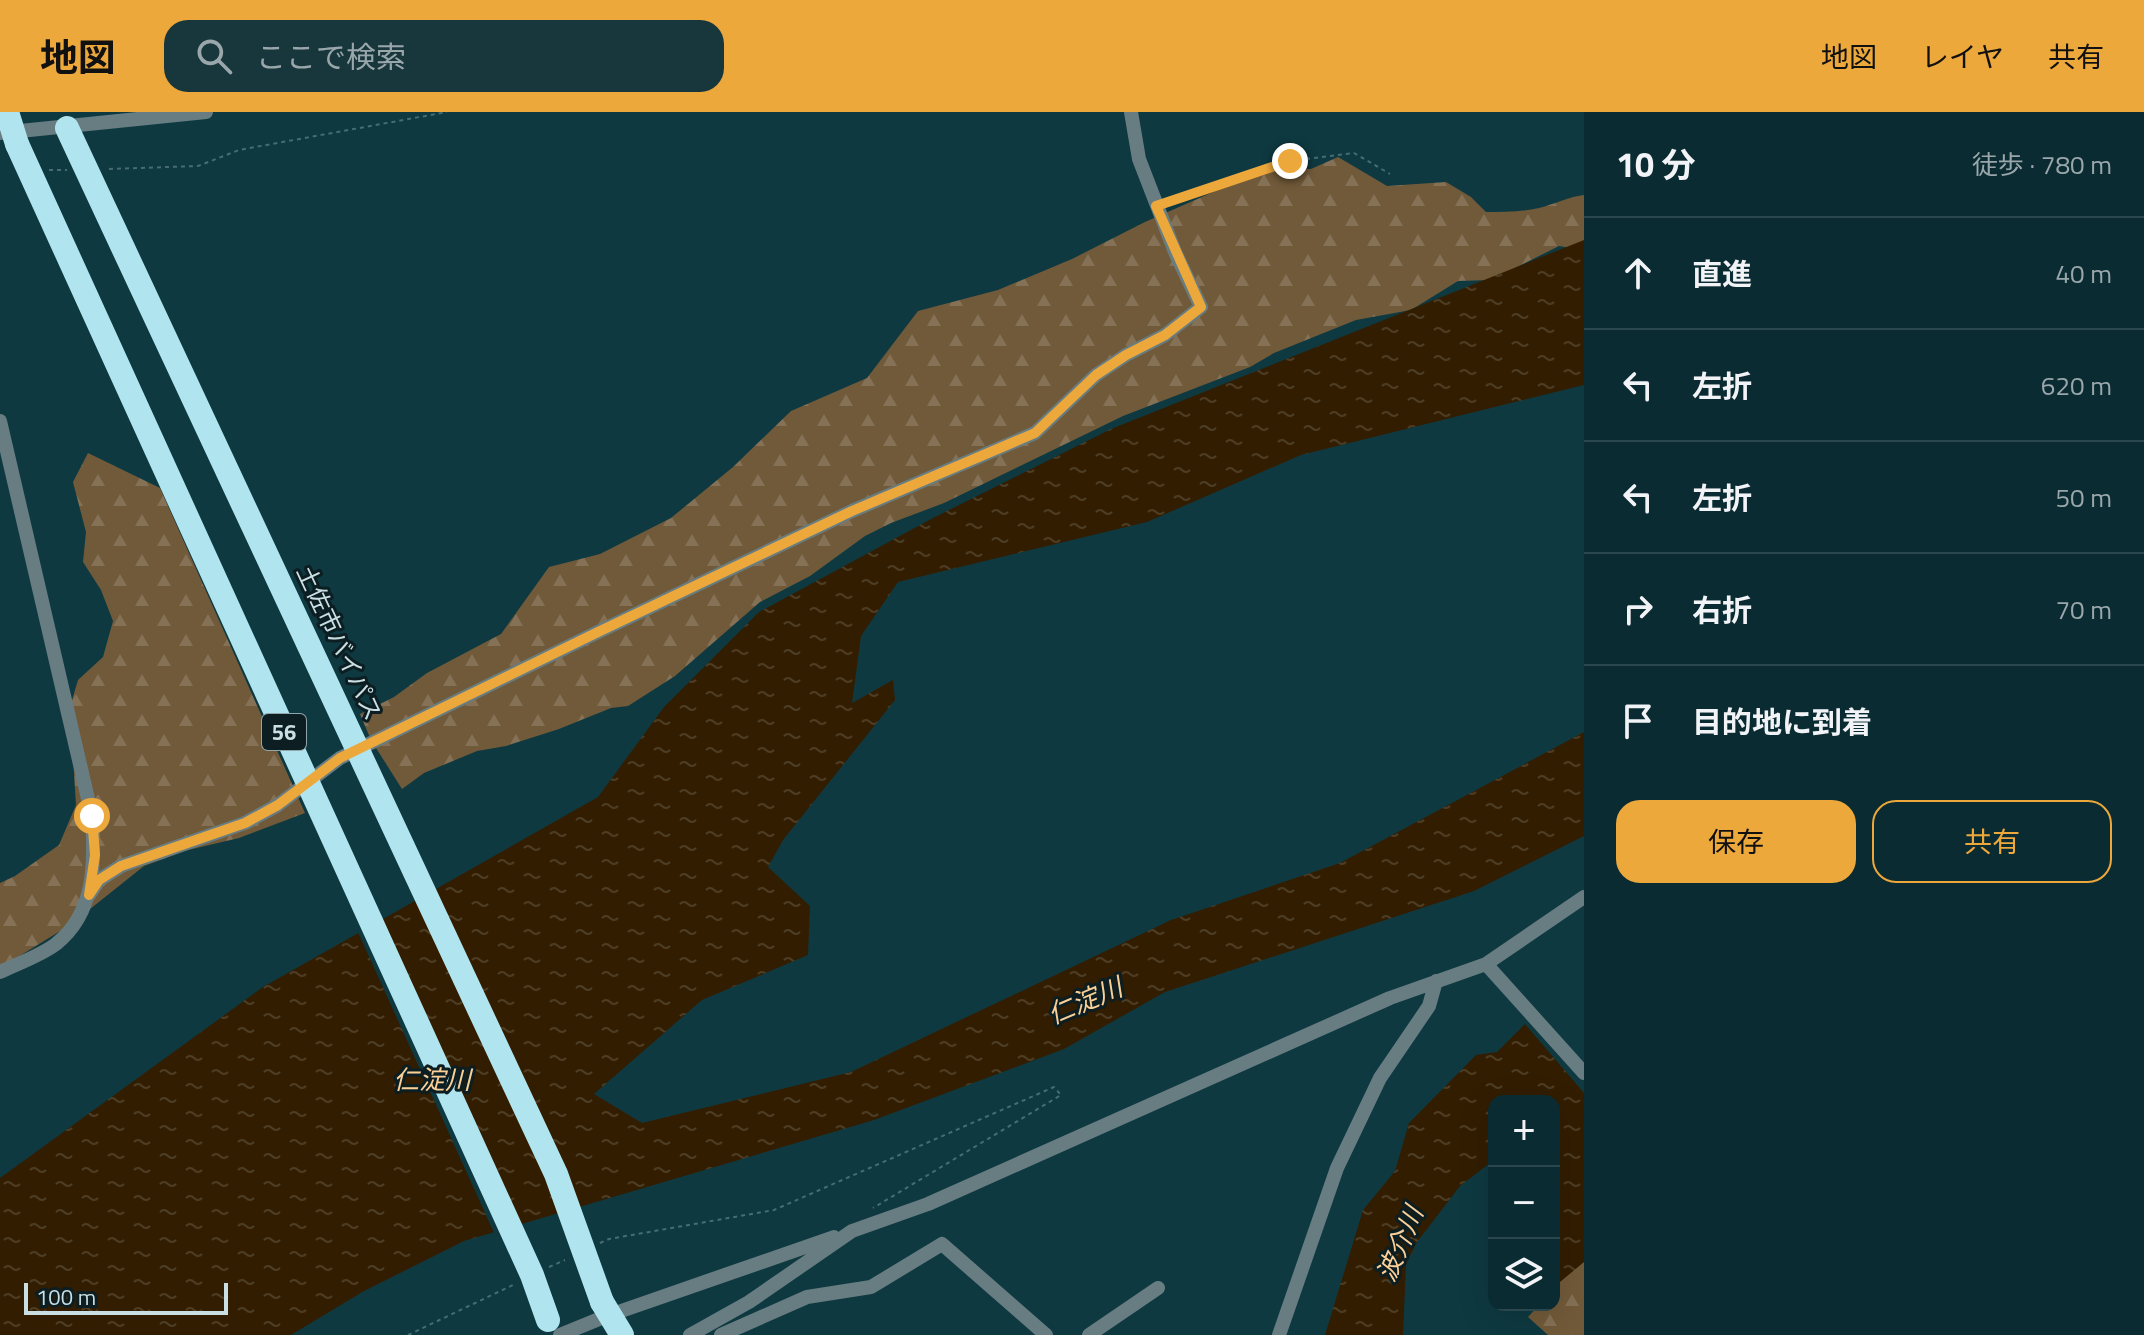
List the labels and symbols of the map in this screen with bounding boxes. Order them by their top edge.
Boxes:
route end [1272,143,1308,179]
street label: 土佐市バイパス [288,559,392,726]
road number: 56 [262,714,306,750]
route start [74,798,110,834]
water label: 仁淀川 [1041,966,1131,1034]
water label: 仁淀川 [393,1060,474,1099]
water label: 波介川 [1366,1198,1434,1287]
scale bar [24,1279,228,1315]

